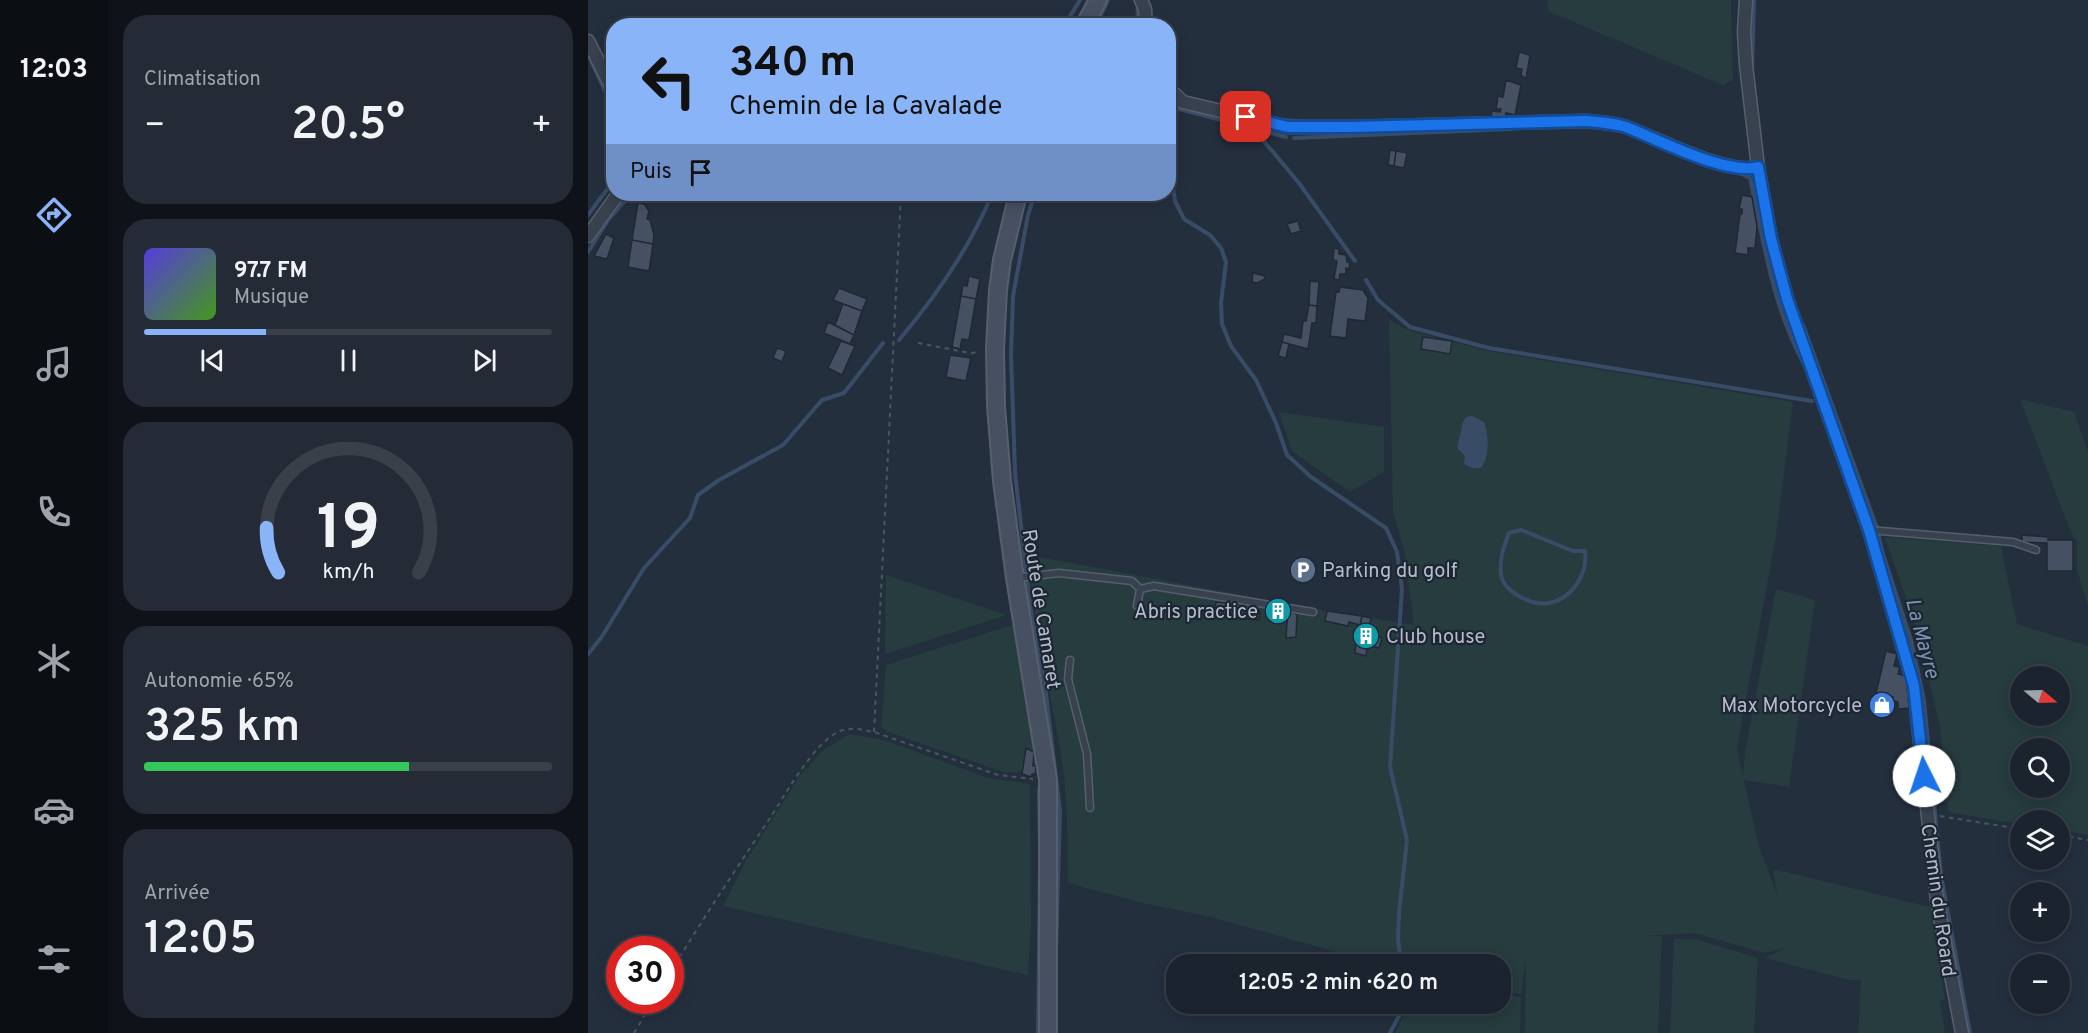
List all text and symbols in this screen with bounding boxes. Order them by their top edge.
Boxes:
text: 340 m [729,38,856,91]
icon: left [630,42,708,120]
text: 12:03 [20,53,88,87]
text: Climatisation [144,67,261,93]
text: Chemin de la Cavalade [729,90,1002,124]
pin [1220,91,1271,142]
text: 20.5° [291,98,405,155]
icon: arrive [1229,100,1262,133]
text: − [144,106,165,148]
text: + [531,106,552,148]
icon: arrive [684,156,717,189]
text: Puis [630,159,672,186]
icon: directions [33,194,75,236]
text: 97.7 FM [234,258,307,285]
text: Musique [234,285,309,311]
icon: music [33,343,75,385]
icon: previous [196,344,229,377]
icon: pause [332,344,365,377]
icon: next [468,344,501,377]
icon: phone [33,491,75,533]
text: 19 [316,493,380,572]
street label: Route de Camaret [1015,527,1066,691]
parking icon: Parking du golf [1288,555,1318,585]
place label: Parking du golf [1322,559,1458,585]
text: km/h [322,560,374,587]
water label: La Mayre [1898,595,1945,683]
building icon: Abris practice [1263,596,1293,626]
place label: Abris practice [1134,600,1258,626]
building icon: Club house [1351,621,1381,651]
place label: Club house [1386,625,1485,651]
icon: climate [33,640,75,682]
north arrow [2010,666,2070,726]
map controls [2010,666,2070,1014]
text: Autonomie · 65% [144,669,294,695]
shop icon: Max Motorcycle [1867,690,1897,720]
place label: Max Motorcycle [1721,694,1862,720]
text: 325 km [144,700,300,757]
button: search [2010,738,2070,798]
position arrow [1892,744,1956,808]
icon: car [33,789,75,831]
button: layers [2010,810,2070,870]
street label: Chemin du Roard [1913,822,1961,978]
text: Arrivée [144,881,210,907]
button: + [2010,882,2070,942]
text: 12:05 [144,912,257,969]
speed limit sign: 30 [606,936,684,1014]
icon: filters [33,938,75,980]
button: − [2010,954,2070,1014]
text: 12:05 · 2 min · 620 m [1239,970,1438,997]

